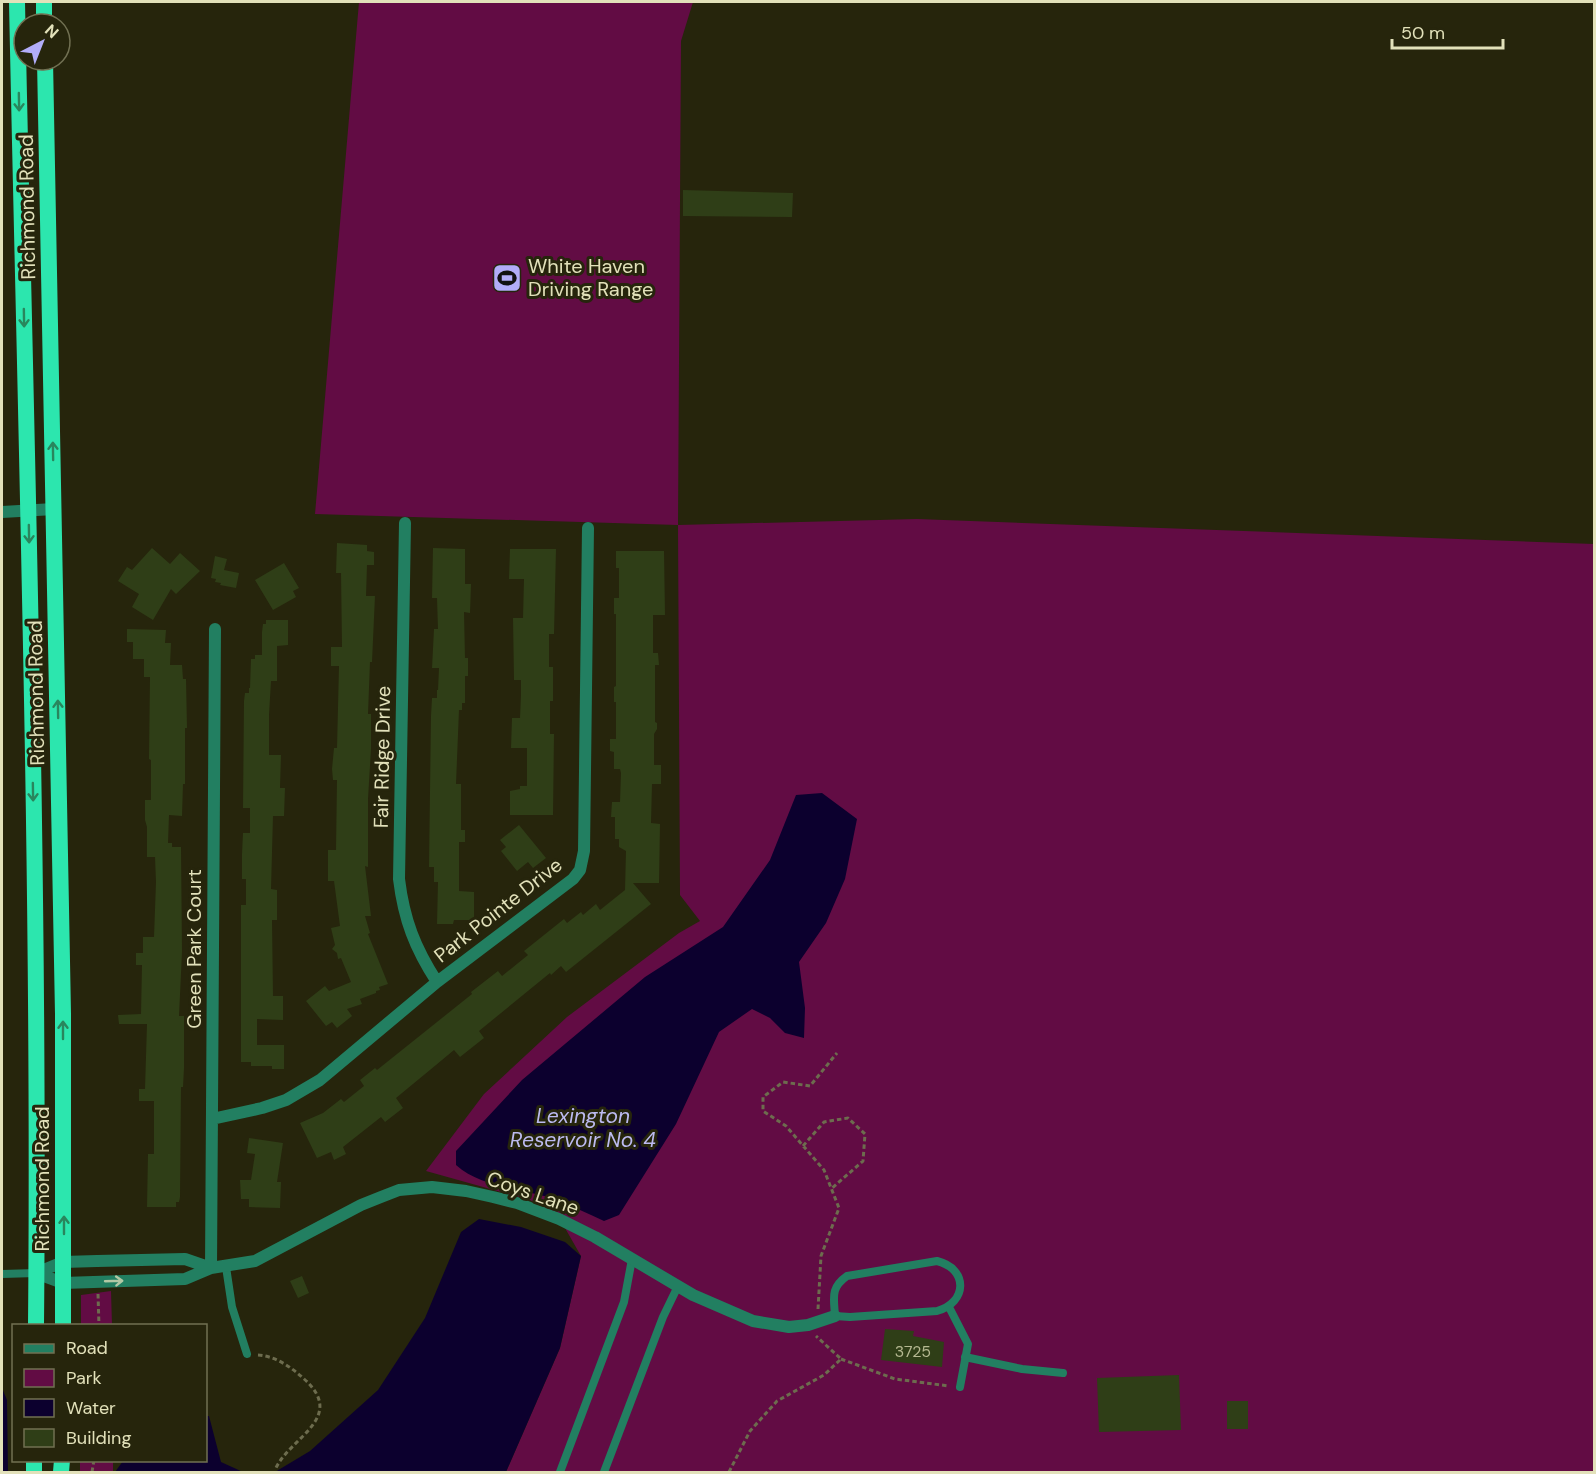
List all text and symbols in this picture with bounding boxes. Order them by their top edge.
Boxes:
north arrow [12,12,72,72]
scale bar [1392,12,1503,50]
text: N [40,20,63,43]
text: 50 m [1401,21,1445,45]
one-way arrow [13,91,25,111]
street label: Richmond Road [13,134,41,280]
place label: White Haven Driving Range [528,253,653,302]
sports icon: White Haven Driving Range [491,262,523,294]
one-way arrow [18,307,29,327]
one-way arrow [47,442,59,462]
one-way arrow [23,523,35,543]
street label: Richmond Road [22,620,50,766]
street label: Fair Ridge Drive [368,686,396,828]
one-way arrow [52,700,64,720]
one-way arrow [27,781,38,801]
street label: Park Pointe Drive [429,852,567,968]
street label: Green Park Court [181,869,207,1029]
one-way arrow [57,1021,69,1041]
water label: Lexington Reservoir No. 4 [510,1102,656,1154]
street label: Richmond Road [29,1106,55,1252]
street label: Coys Lane [484,1165,582,1221]
one-way arrow [58,1216,70,1236]
one-way arrow [103,1276,123,1287]
legend [12,1324,207,1462]
text: Road [66,1336,108,1360]
house number: 3725 [895,1341,931,1362]
text: Park [66,1366,102,1390]
text: Water [66,1396,116,1420]
text: Building [66,1426,131,1450]

